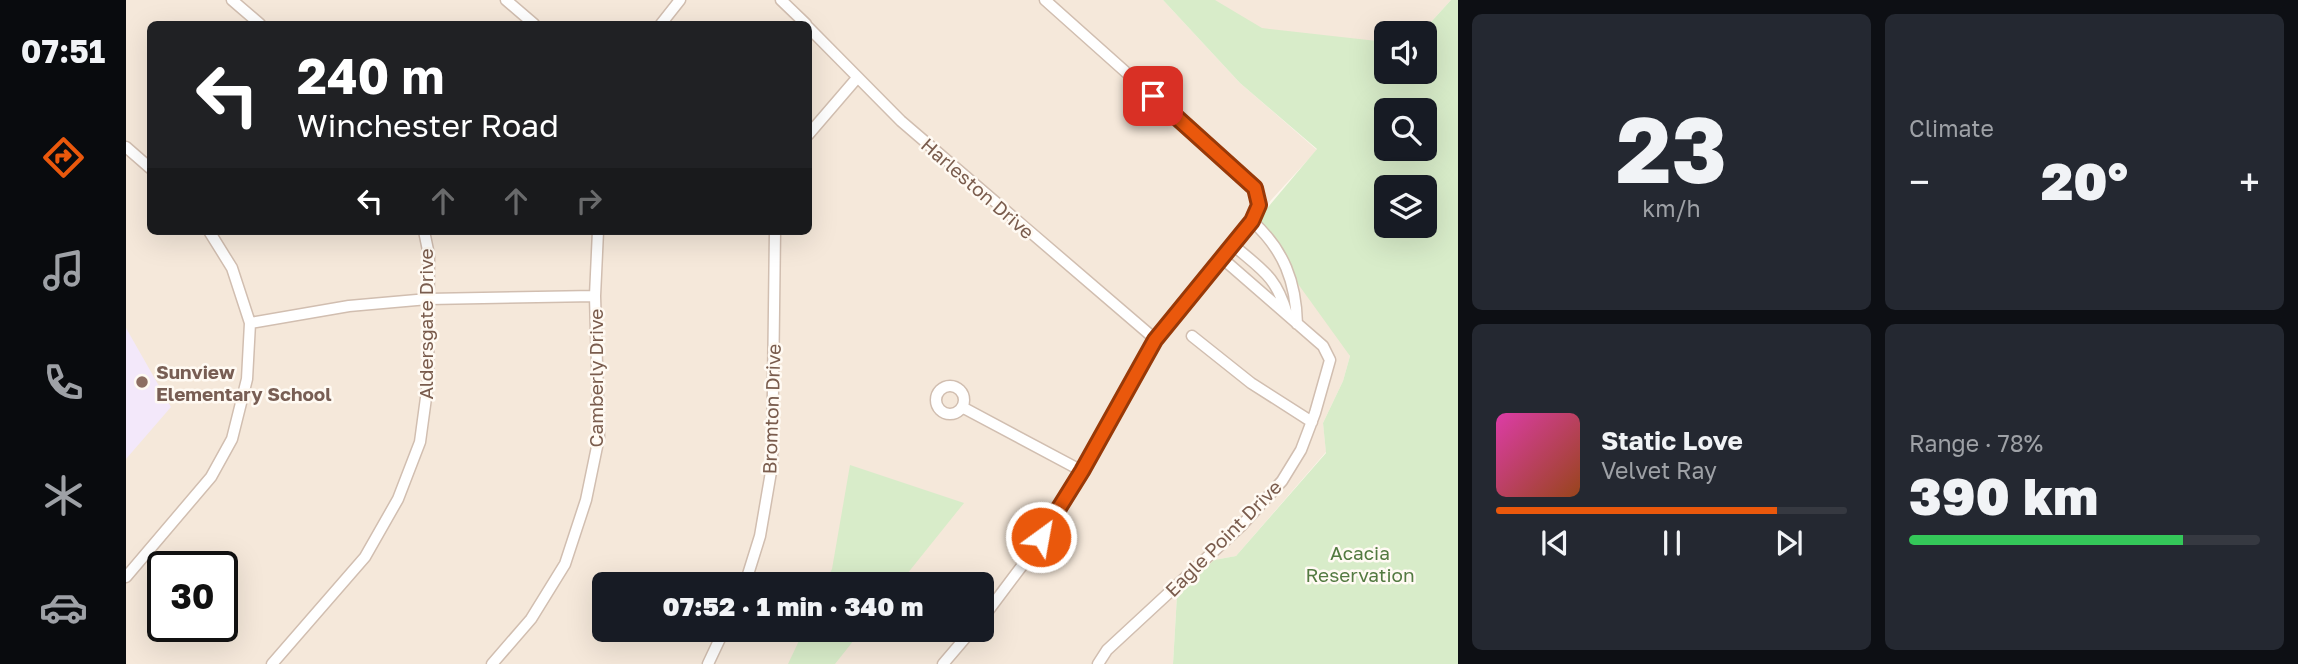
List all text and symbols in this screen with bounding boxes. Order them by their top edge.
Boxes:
map controls [1374,21,1437,238]
button: sound [1374,21,1437,84]
text: 07:51 [21,32,105,70]
text: 240 m [297,46,445,105]
icon: left [182,49,273,140]
pin [1123,66,1183,126]
icon: arrive [1134,77,1172,115]
text: 23 [1616,94,1727,203]
button: search [1374,98,1437,161]
text: Winchester Road [297,106,559,144]
text: Climate [1909,114,1994,142]
icon: directions [39,133,88,182]
street label: Harleston Drive [917,133,1039,243]
text: 20° [2041,149,2128,211]
text: − [1909,159,1930,204]
text: + [2239,159,2260,204]
button: layers [1374,175,1437,238]
icon: left [351,182,389,220]
icon: ahead [424,182,462,220]
icon: ahead [497,182,535,220]
icon: right [570,182,608,220]
text: km/h [1642,194,1701,222]
icon: music [39,246,88,295]
street label: Aldersgate Drive [414,248,437,400]
street label: Camberly Drive [584,309,607,447]
street label: Bromton Drive [757,343,785,475]
icon: phone [39,358,88,407]
place label: Sunview Elementary School [156,360,332,405]
marker: Sunview Elementary School [134,374,150,390]
text: Static Love [1601,425,1743,456]
text: Range · 78% [1909,429,2043,457]
text: Velvet Ray [1601,456,1717,484]
text: 390 km [1909,464,2098,526]
icon: climate [39,471,88,520]
street label: Eagle Point Drive [1160,475,1286,601]
position arrow [1004,500,1078,574]
icon: previous [1536,524,1574,562]
icon: pause [1653,524,1691,562]
icon: next [1770,524,1808,562]
park label: Acacia Reservation [1305,541,1415,586]
speed limit sign: 30 [147,551,238,642]
icon: car [39,583,88,632]
text: 07:52 · 1 min · 340 m [663,591,923,622]

